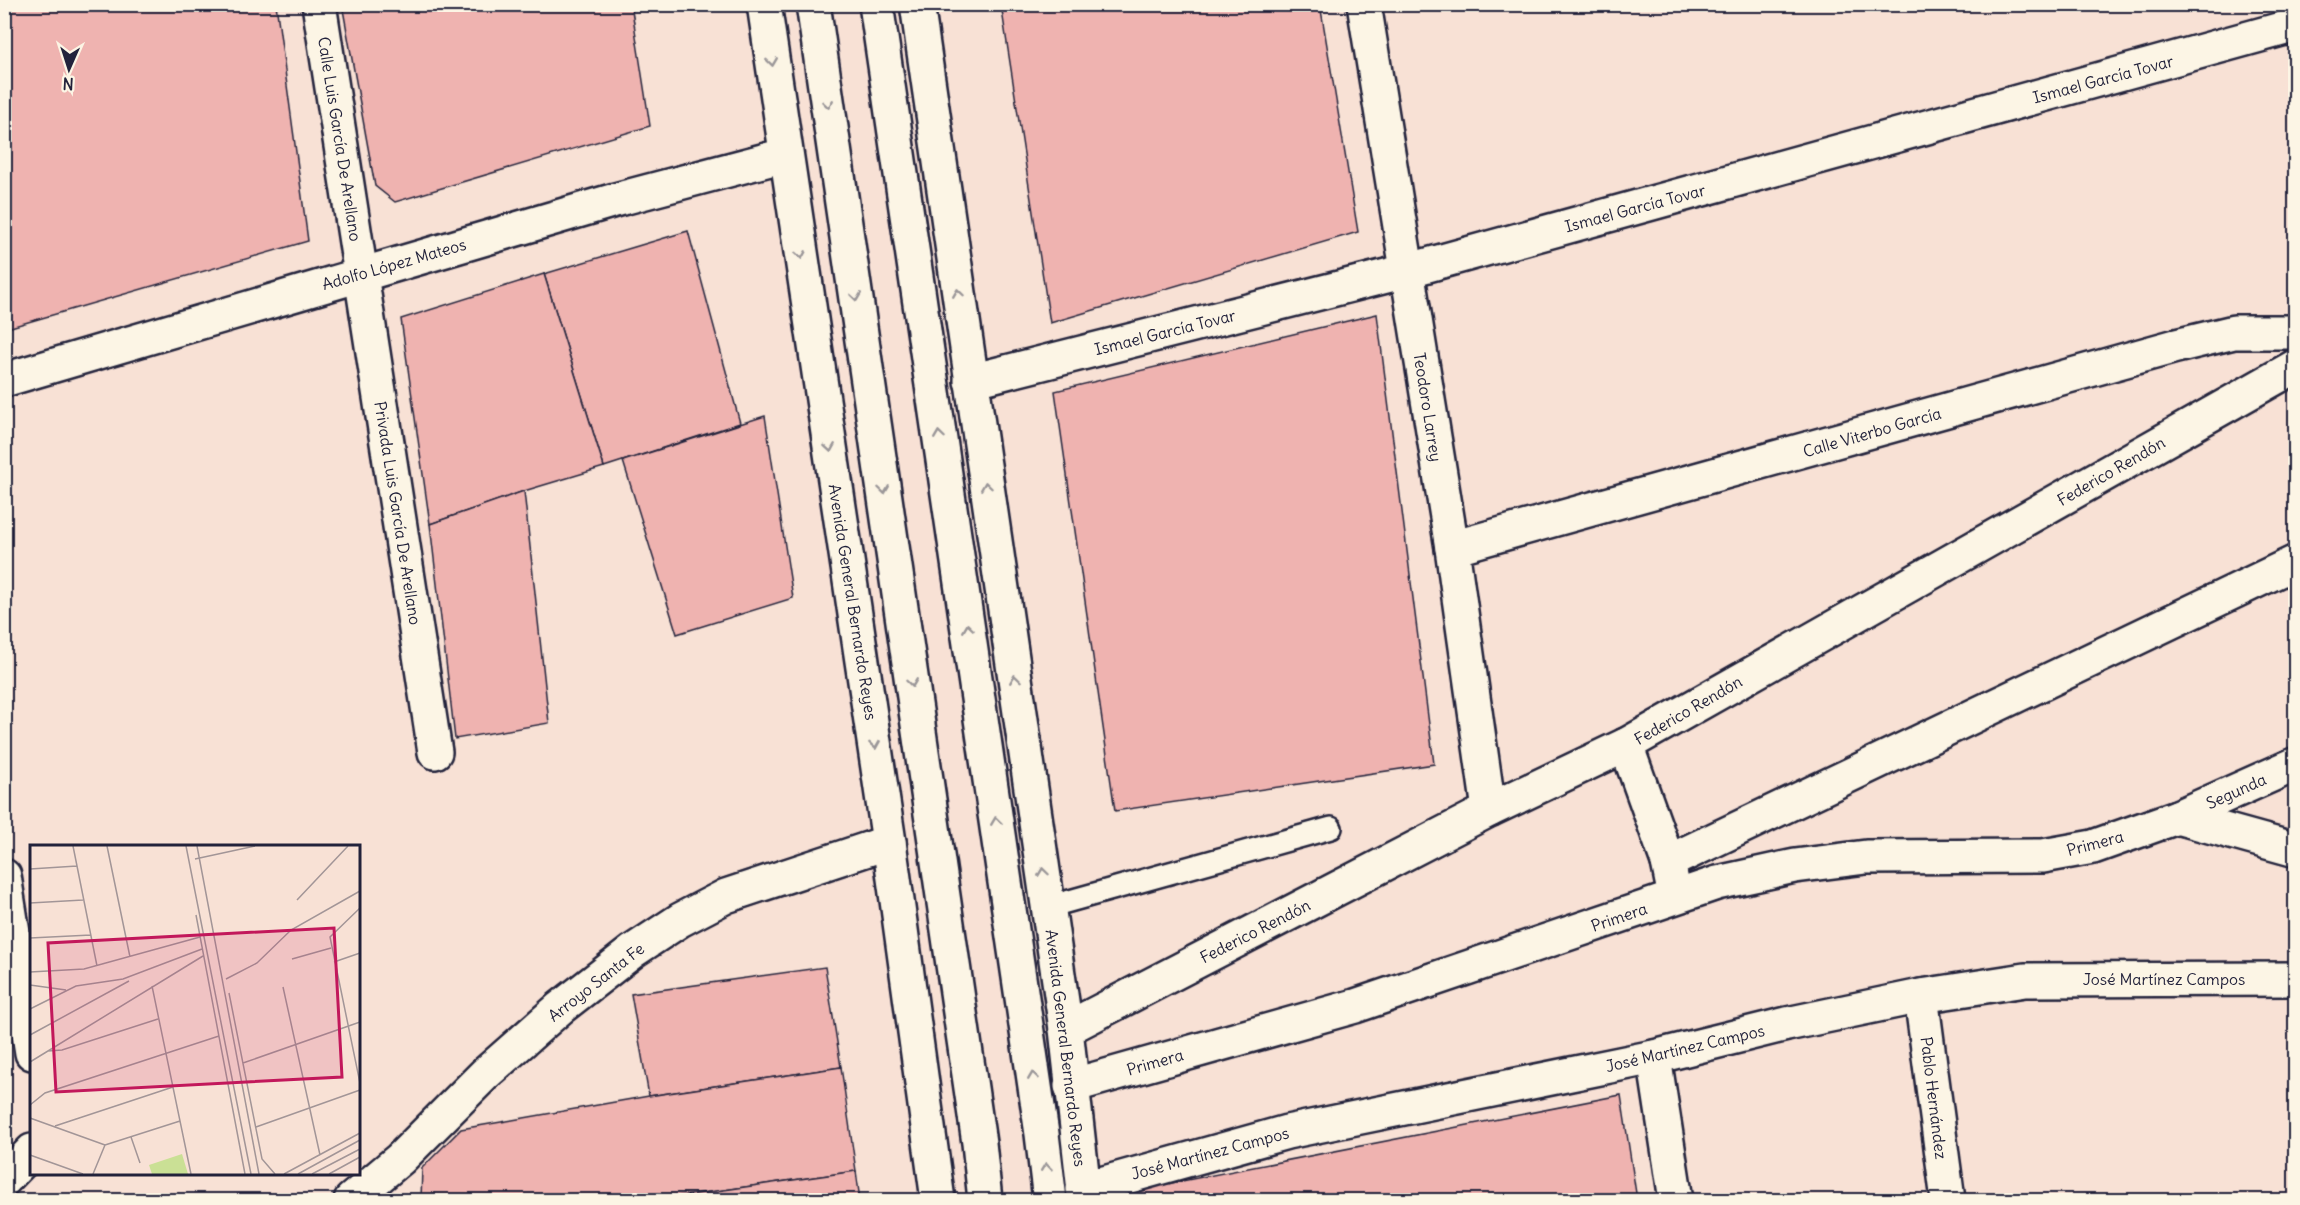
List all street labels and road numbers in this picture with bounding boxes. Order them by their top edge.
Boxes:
street label: Calle Luis García De Arellano [314,35,366,243]
street label: Ismael García Tovar [2030,50,2176,107]
street label: Ismael García Tovar [1562,179,1708,236]
street label: Adolfo López Mateos [320,234,468,294]
street label: Ismael García Tovar [1092,305,1238,359]
street label: Teodoro Larrey [1409,351,1447,463]
street label: Privada Luis García De Arellano [370,400,426,626]
street label: Calle Viterbo García [1801,403,1943,461]
street label: Federico Rendón [2054,432,2168,510]
street label: Avenida General Bernardo Reyes [824,483,882,721]
street label: Federico Rendón [1631,671,1745,749]
street label: Segunda [2203,769,2269,813]
street label: Primera [2064,826,2126,860]
street label: Federico Rendón [1197,895,1313,967]
street label: Primera [1588,898,1650,936]
street label: Avenida General Bernardo Reyes [1042,928,1090,1168]
street label: Arroyo Santa Fe [544,938,648,1026]
street label: José Martínez Campos [2083,969,2245,989]
street label: José Martínez Campos [1604,1020,1766,1076]
street label: Pablo Hernández [1917,1036,1951,1161]
street label: Primera [1124,1044,1186,1080]
street label: José Martínez Campos [1129,1122,1291,1184]

